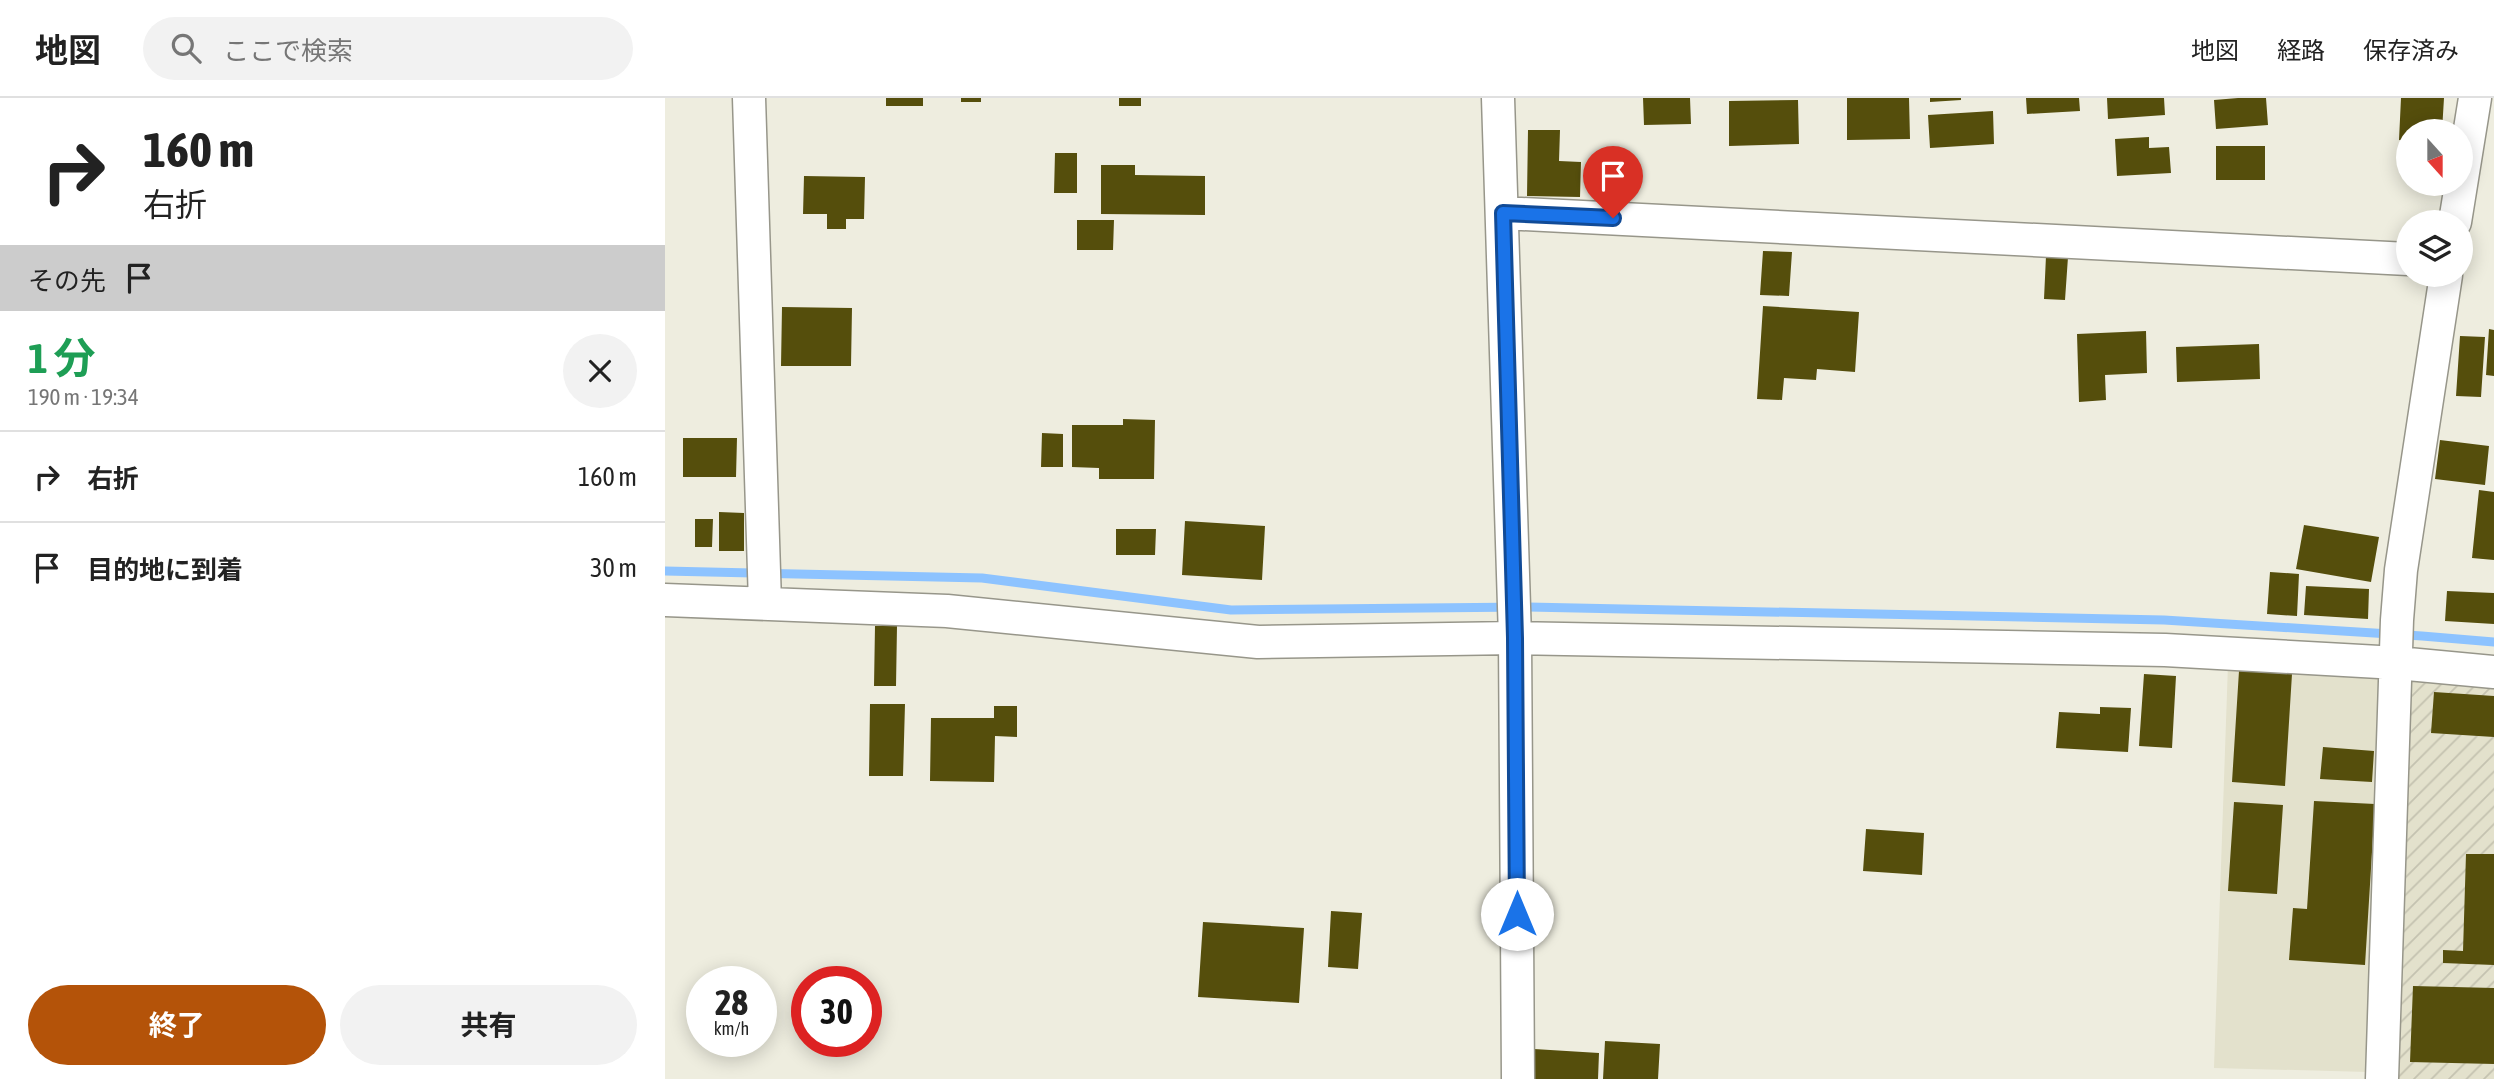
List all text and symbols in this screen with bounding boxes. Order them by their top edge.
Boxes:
search box [143,17,633,80]
icon: search [167,29,205,67]
text: 地図 [35,31,101,69]
text: ここで検索 [223,36,353,66]
text: 地図 [2191,37,2239,64]
text: 経路 [2277,37,2325,64]
text: 保存済み [2363,37,2459,64]
north arrow [2396,119,2473,196]
map controls [2396,119,2473,287]
text: 160 m [143,121,254,177]
icon: right [28,126,119,217]
pin [1583,146,1643,218]
icon: arrive [1594,157,1632,195]
text: 右折 [143,186,207,223]
button: layers [2396,210,2473,287]
icon: arrive [120,259,158,297]
text: その先 [28,266,106,296]
text: 1 分 [28,334,96,382]
button: close [563,334,637,408]
text: 190 m · 19:34 [28,384,139,410]
icon: right [28,458,66,496]
text: 160 m [578,462,637,492]
text: 右折 [87,464,139,494]
icon: arrive [28,549,66,587]
text: 30 m [590,553,637,583]
text: 目的地に到着 [87,555,243,585]
position arrow [1480,877,1554,951]
speed limit sign: 30 [791,966,882,1057]
text: 28 [715,982,748,1022]
button: 終了 [28,985,326,1065]
button: 共有 [340,985,637,1065]
text: km/h [714,1018,749,1039]

